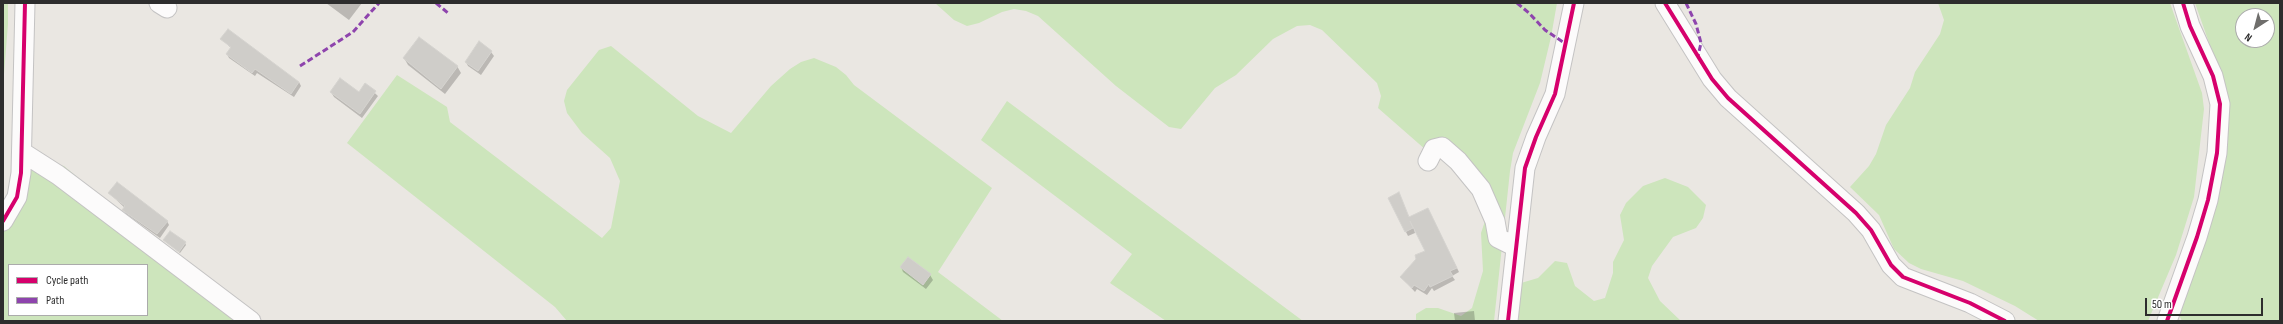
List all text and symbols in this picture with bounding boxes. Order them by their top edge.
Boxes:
north arrow [2235,8,2275,48]
text: N [2242,30,2254,44]
legend [8,264,148,316]
text: Cycle path [46,273,88,288]
scale bar [2147,290,2265,316]
text: Path [46,293,64,308]
text: 50 m [2152,297,2172,312]

